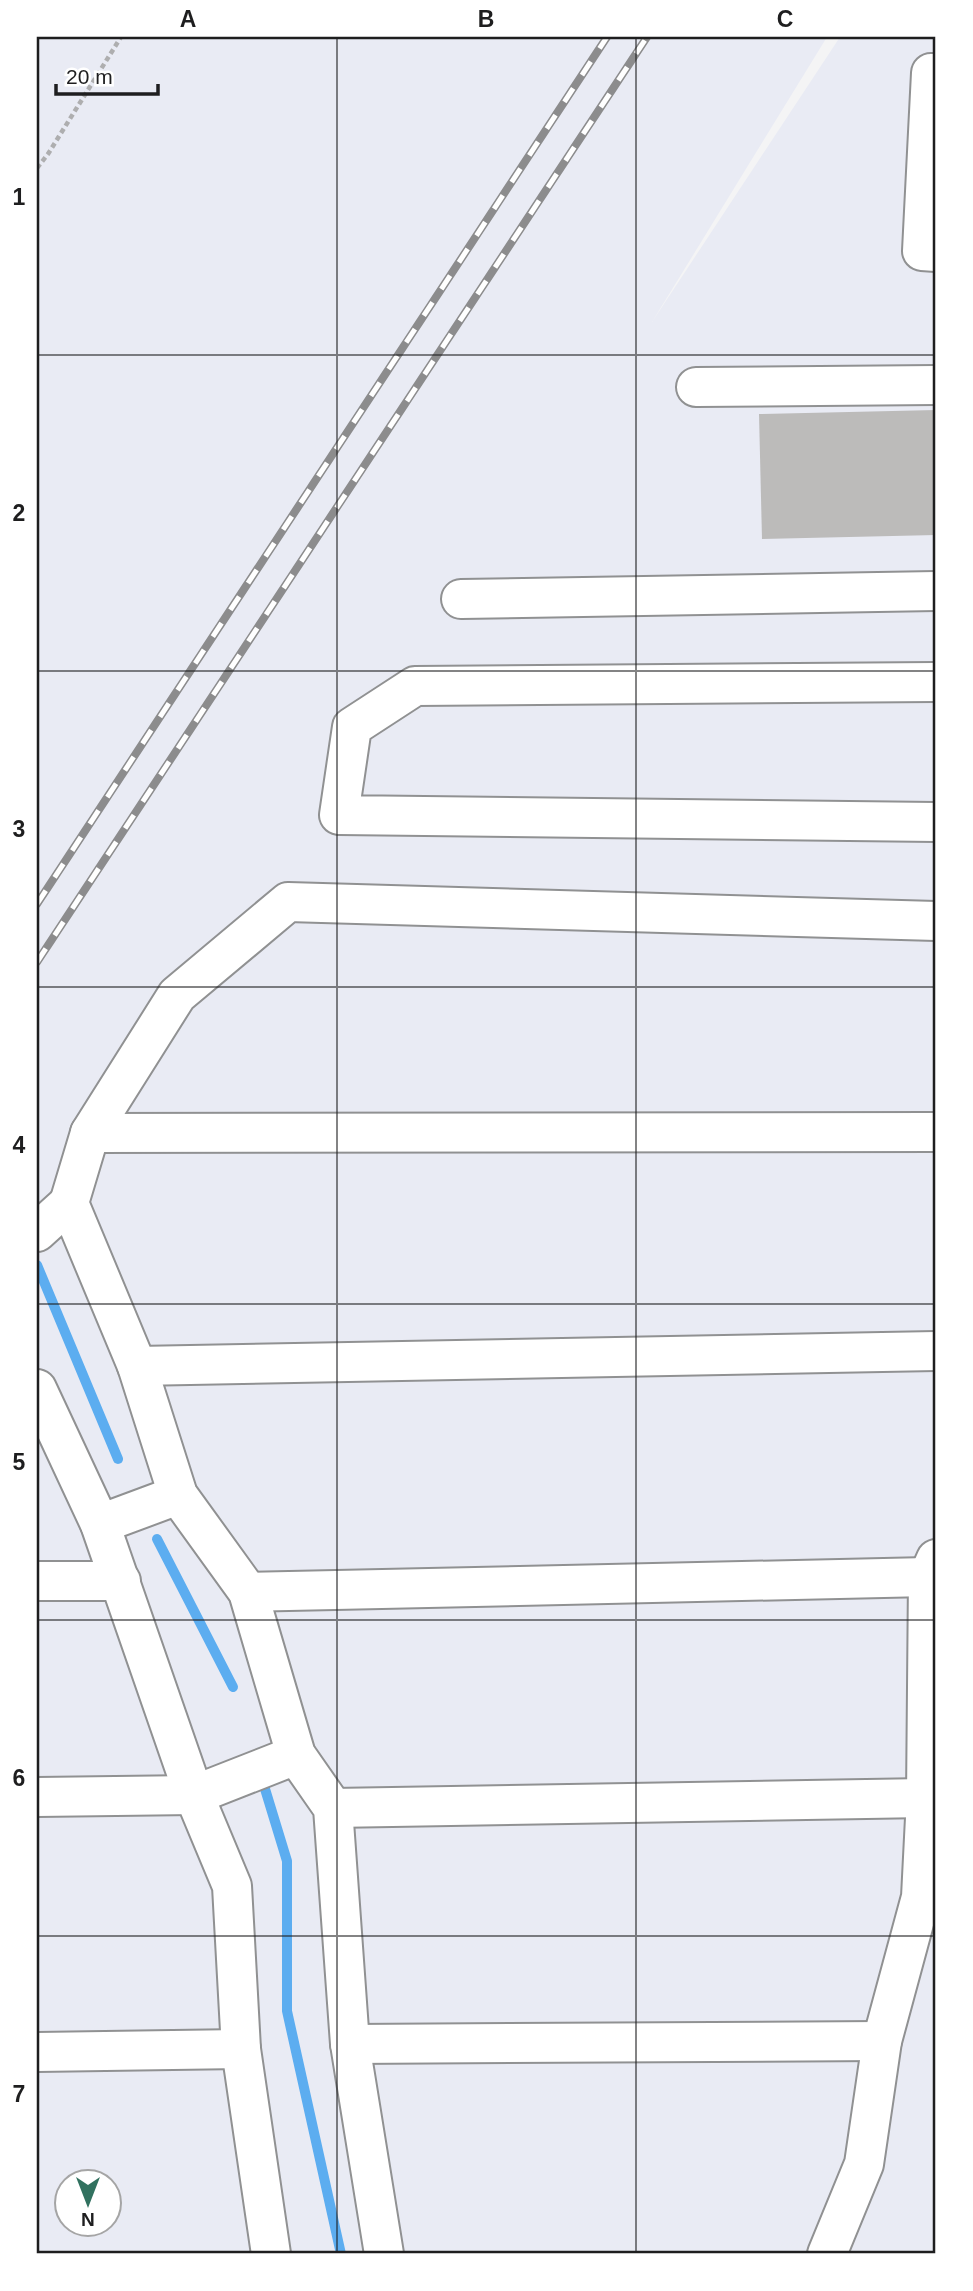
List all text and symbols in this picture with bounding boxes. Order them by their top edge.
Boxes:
text: A [180,6,196,32]
text: B [478,6,494,32]
text: C [777,6,793,32]
scale bar [56,52,158,96]
text: 20 m [66,65,113,88]
text: 1 [13,184,26,210]
text: 2 [13,500,25,526]
text: 3 [13,816,25,842]
text: 4 [13,1132,26,1158]
text: 5 [13,1449,26,1475]
text: 6 [13,1765,25,1791]
text: 7 [13,2081,25,2107]
north arrow [52,2168,122,2238]
text: N [81,2209,95,2230]

